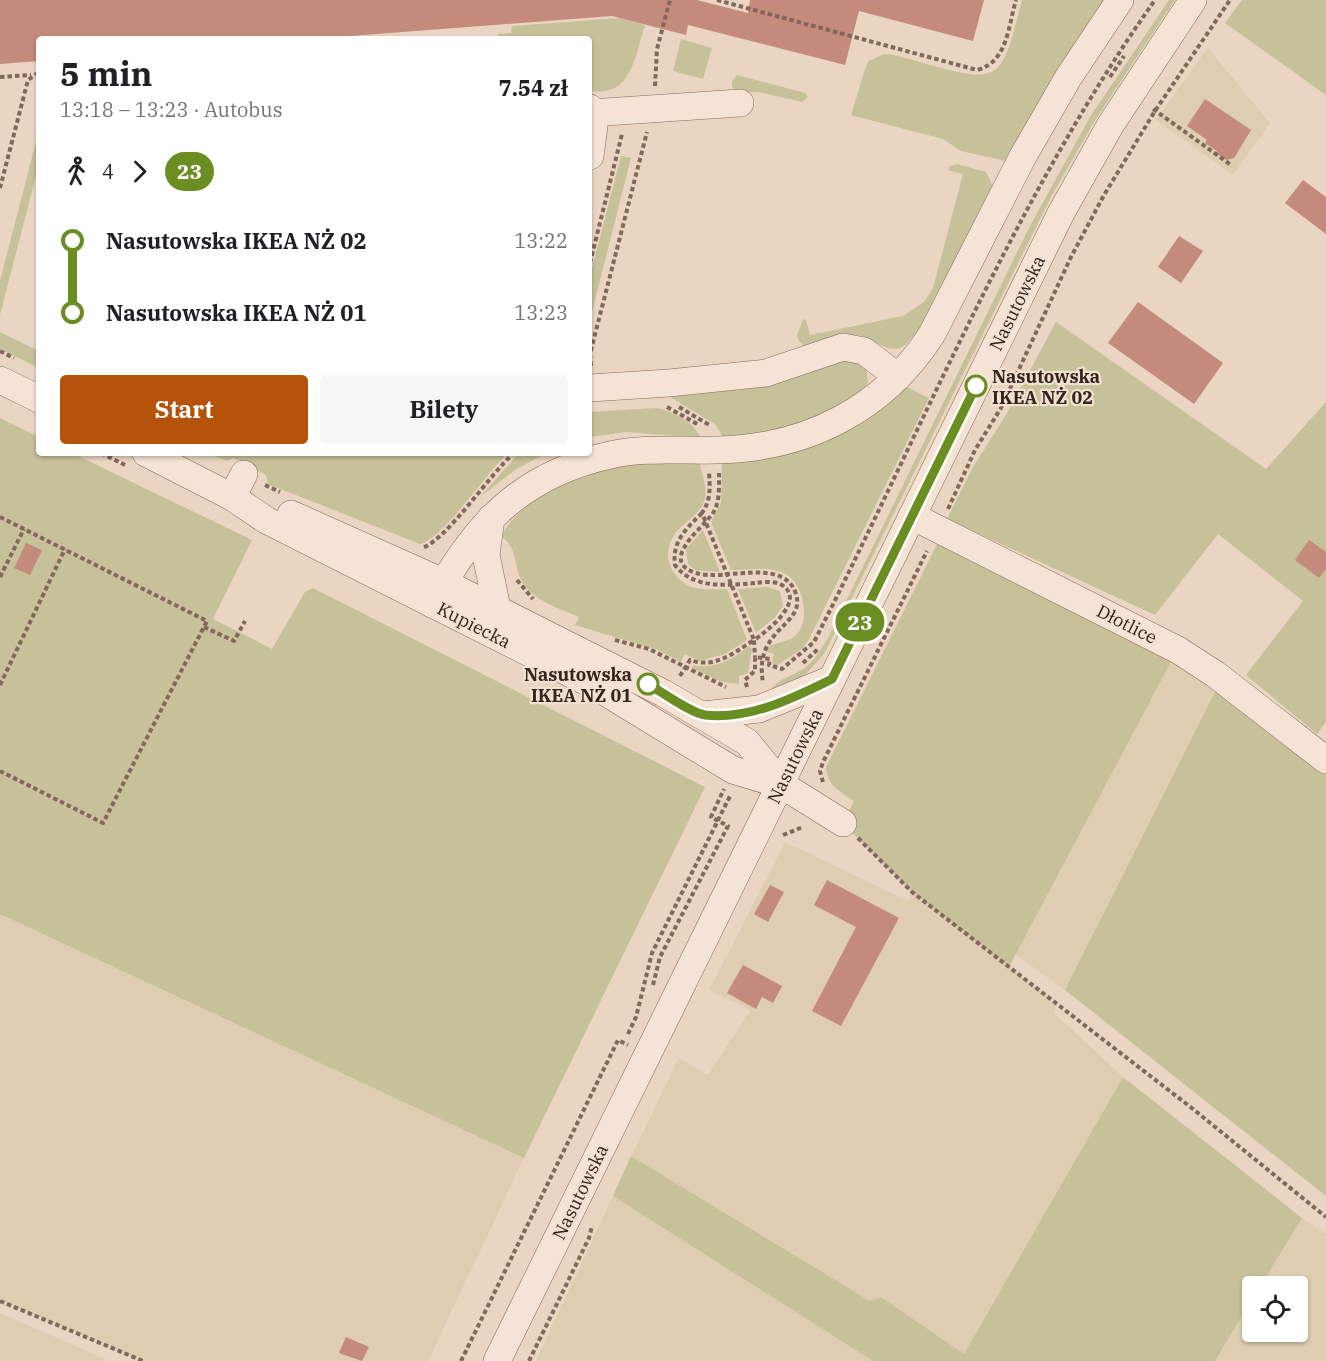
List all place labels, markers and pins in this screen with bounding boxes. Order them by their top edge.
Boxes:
place label: Nasutowska IKEA NŻ 02 [992,365,1100,409]
marker: Nasutowska IKEA NŻ 02 [965,375,987,397]
place label: Nasutowska IKEA NŻ 01 [524,663,632,707]
marker: Nasutowska IKEA NŻ 01 [637,673,659,695]

